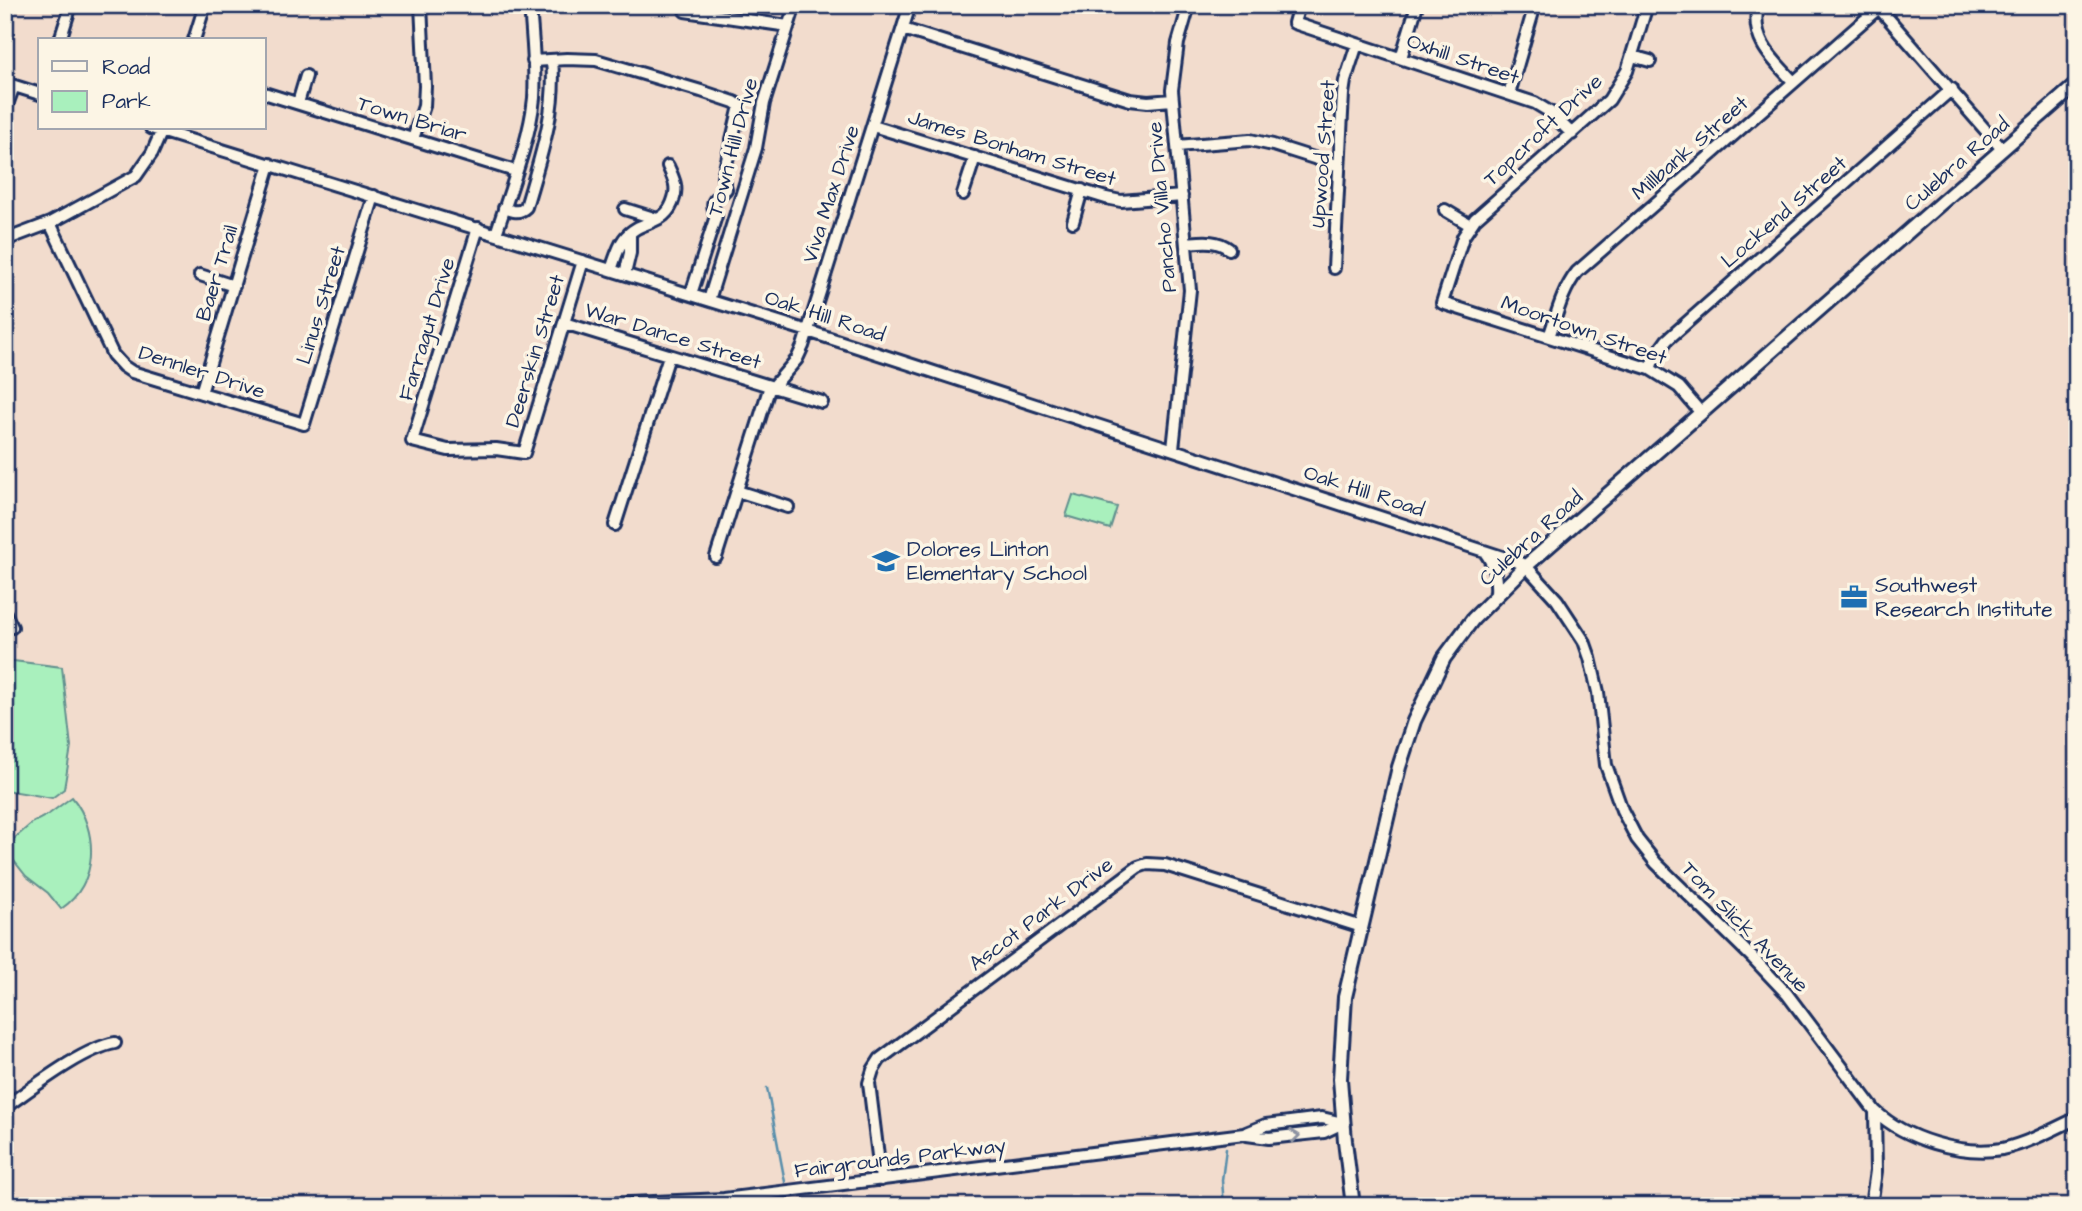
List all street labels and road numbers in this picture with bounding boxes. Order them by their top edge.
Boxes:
street label: Oxhill Street [1403,26,1524,92]
street label: Topcroft Drive [1477,67,1610,194]
street label: Town Hill Drive [701,75,765,219]
street label: Upwood Street [1303,79,1344,229]
street label: Town Briar [354,89,471,149]
street label: Millbank Street [1625,89,1755,207]
street label: James Bonham Street [904,103,1120,194]
street label: Culebra Road [1898,110,2016,218]
street label: Pancho Villa Drive [1140,120,1184,294]
street label: Viva Max Drive [795,121,867,267]
street label: Lockend Street [1715,149,1854,275]
street label: Baer Trail [189,222,245,324]
street label: Linus Street [289,242,353,368]
street label: Farragut Drive [391,254,464,405]
street label: Deerskin Street [498,271,572,431]
street label: Oak Hill Road [761,283,889,349]
street label: Moortown Street [1497,288,1671,372]
street label: War Dance Street [581,295,765,377]
street label: Dennler Drive [135,338,269,406]
street label: Oak Hill Road [1300,458,1428,524]
street label: Culebra Road [1473,483,1590,593]
street label: Ascot Park Drive [963,850,1119,978]
street label: Tom Slick Avenue [1675,855,1815,999]
street label: Fairgrounds Parkway [793,1131,1008,1187]

